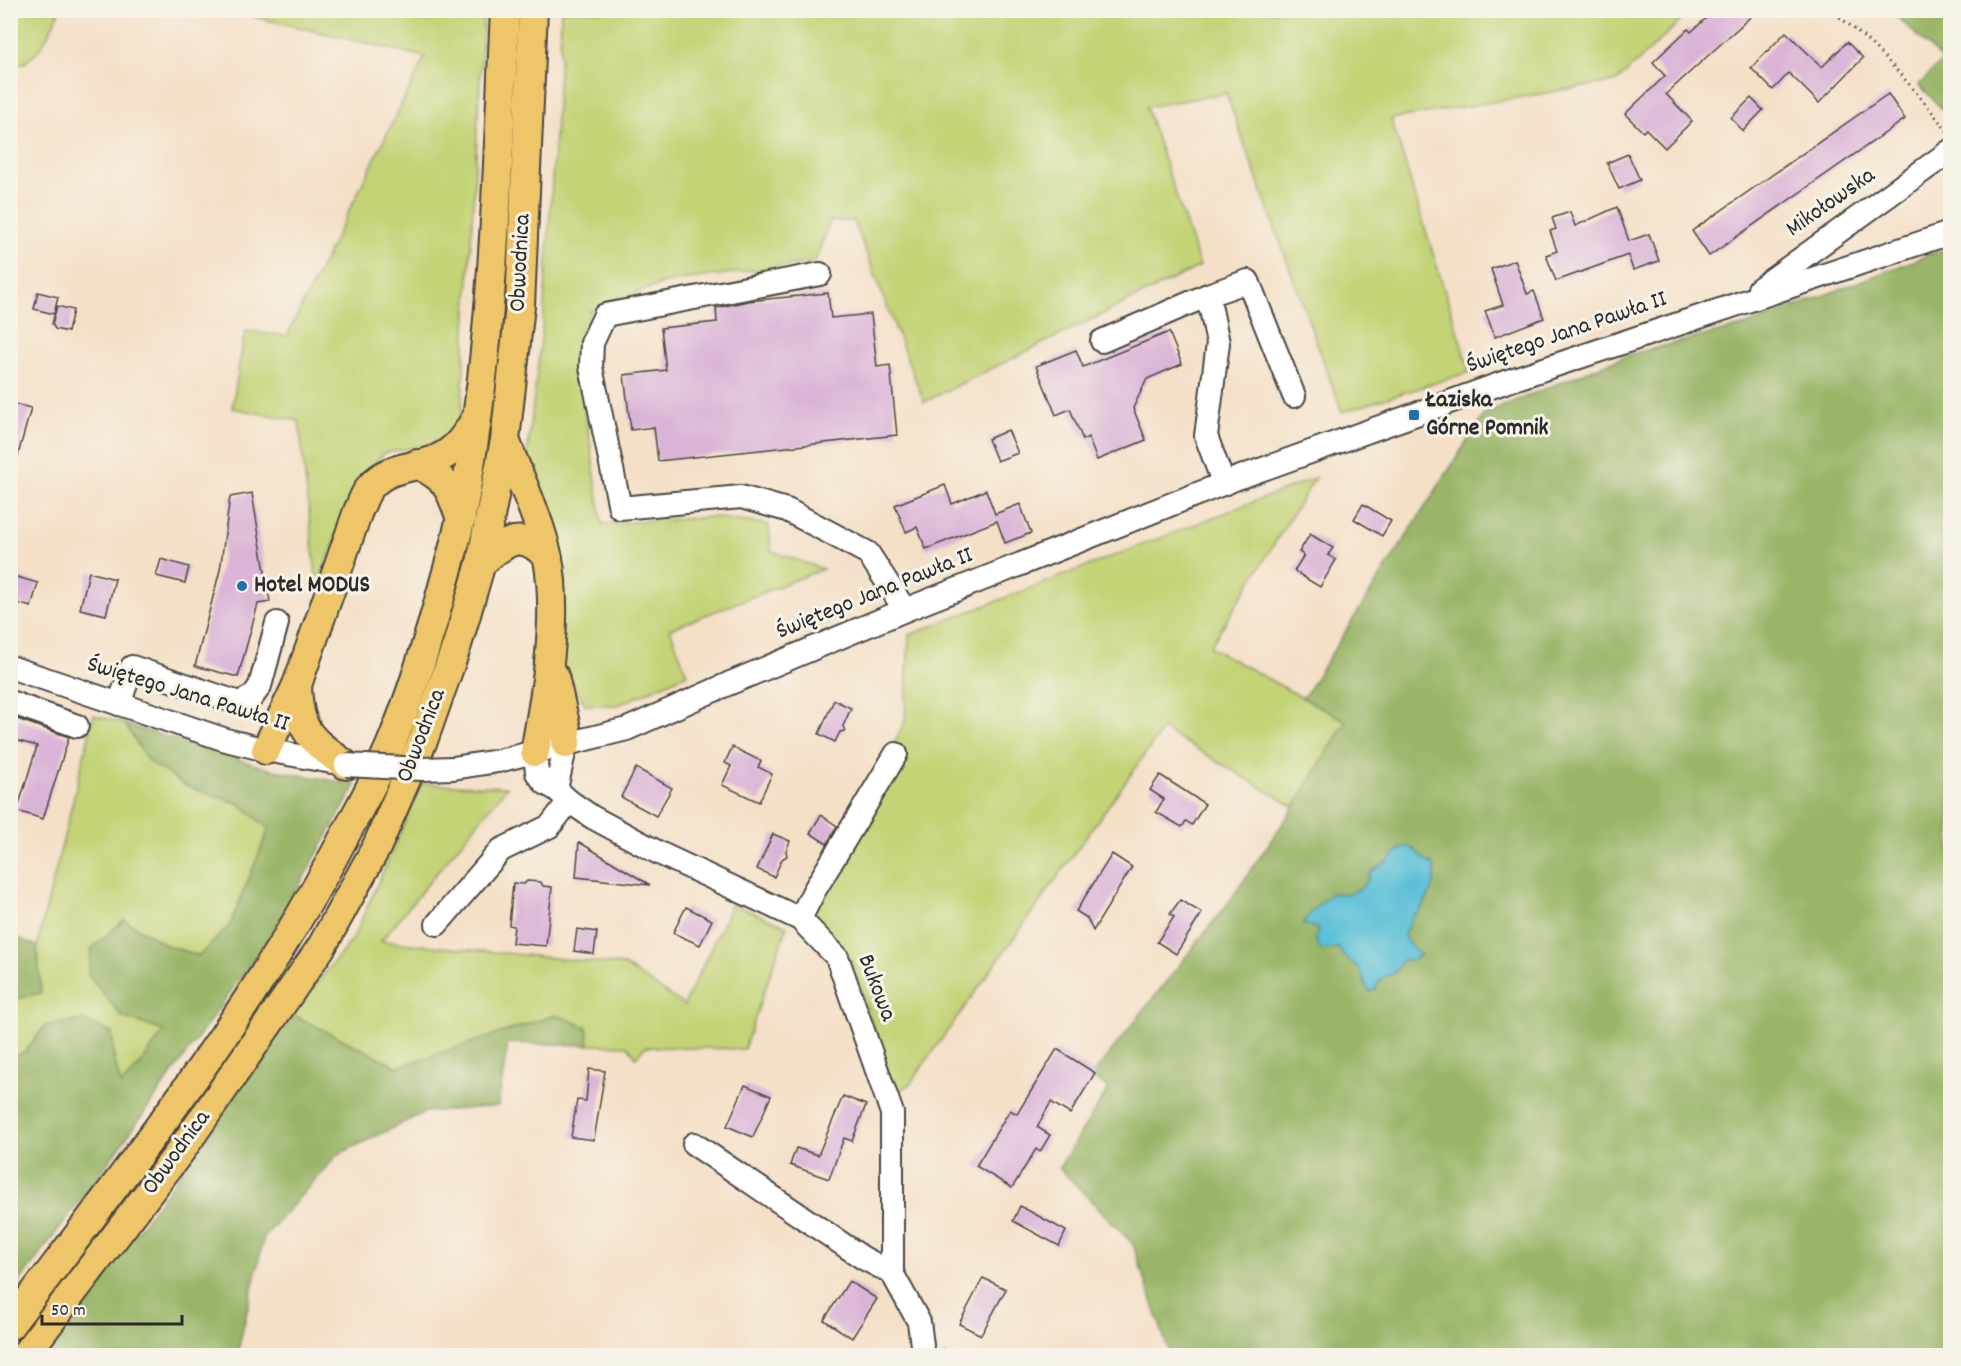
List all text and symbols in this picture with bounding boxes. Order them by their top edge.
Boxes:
street label: Mikołowska [1779,159,1883,246]
street label: Obwodnica [501,212,541,313]
street label: Świętego Jana Pawła II [1462,283,1672,383]
place label: Łaziska Górne Pomnik [1425,384,1548,446]
marker: Łaziska Górne Pomnik [1407,408,1421,422]
street label: Świętego Jana Pawła II [771,539,979,649]
place label: Hotel MODUS [254,569,370,603]
marker: Hotel MODUS [235,579,249,593]
street label: Świętego Jana Pawła II [83,648,294,742]
street label: Obwodnica [389,683,456,788]
street label: Bukowa [848,950,904,1027]
street label: Obwodnica [134,1103,220,1203]
scale bar [42,1288,182,1326]
text: 50 m [51,1299,86,1324]

